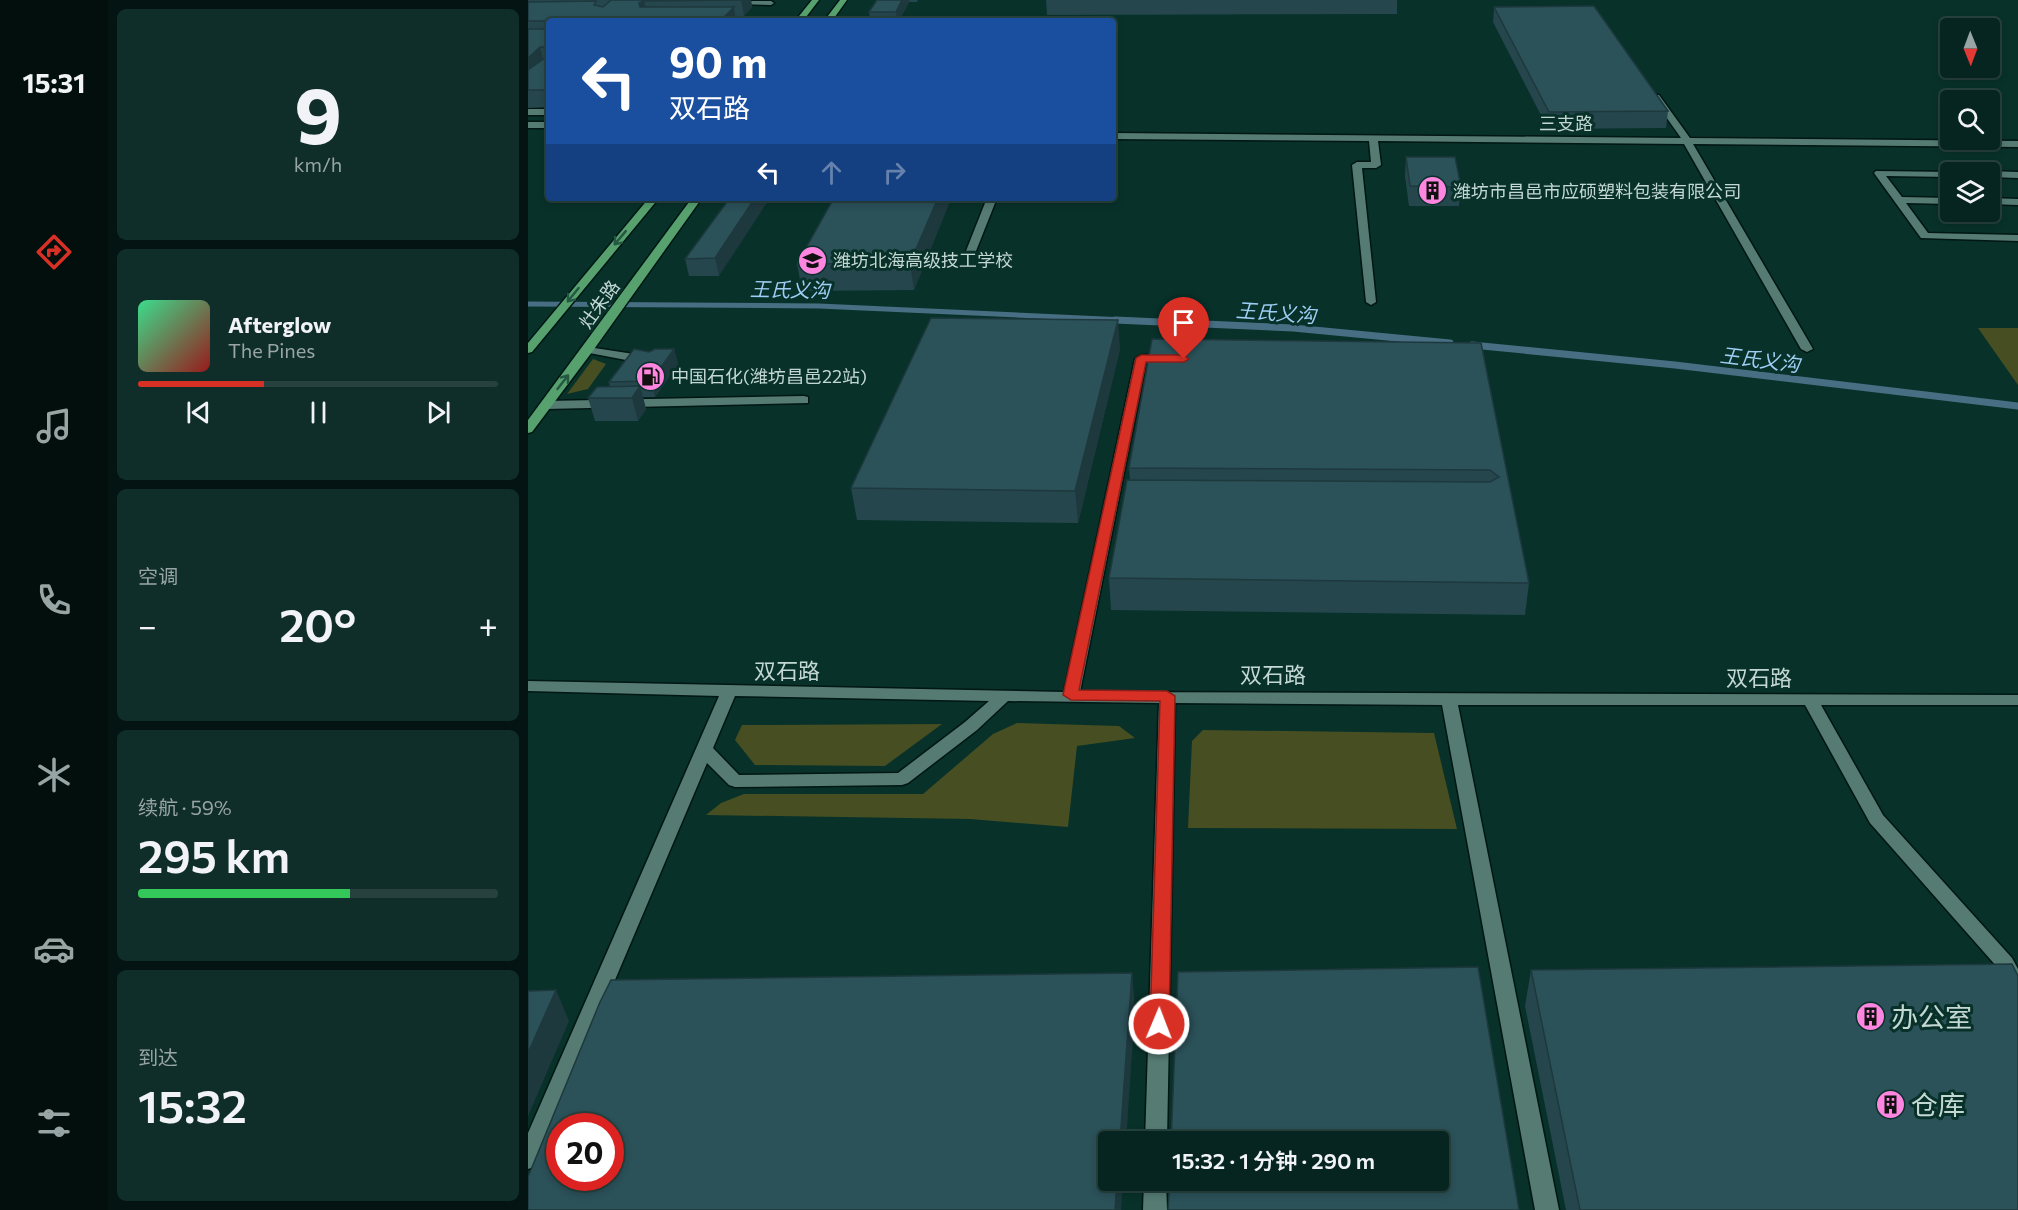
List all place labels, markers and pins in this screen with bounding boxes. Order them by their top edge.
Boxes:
building icon: 潍坊市昌邑市应硕塑料包装有限公司 [1416,175,1448,207]
place label: 潍坊市昌邑市应硕塑料包装有限公司 [1453,180,1741,202]
school or university icon: 潍坊北海高级技工学校 [796,244,828,276]
place label: 潍坊北海高级技工学校 [833,249,1013,271]
pin [1158,297,1209,359]
fuel station icon: 中国石化(潍坊昌邑22站) [634,360,666,392]
place label: 中国石化(潍坊昌邑22站) [671,365,867,387]
building icon: 办公室 [1854,1000,1886,1032]
place label: 办公室 [1891,1000,1972,1033]
building icon: 仓库 [1874,1088,1906,1120]
place label: 仓库 [1911,1088,1965,1121]

